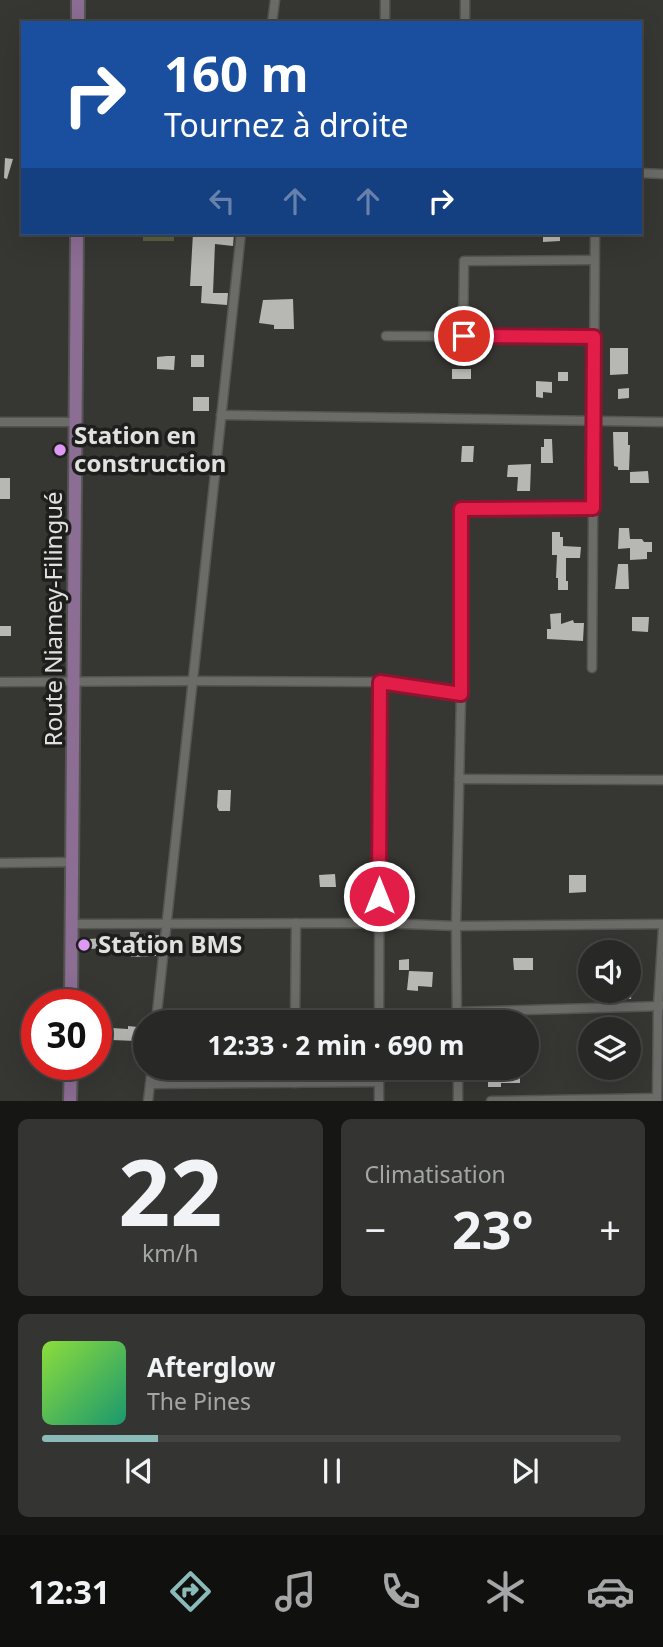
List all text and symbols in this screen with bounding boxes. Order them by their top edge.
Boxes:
text: 160 m [164,40,309,106]
icon: right [49,49,140,140]
text: Tournez à droite [164,103,409,146]
icon: left [203,182,241,220]
icon: ahead [276,182,314,220]
icon: ahead [349,182,387,220]
icon: right [422,182,460,220]
pin [434,306,494,366]
icon: arrive [445,317,483,355]
place label: Station en construction [74,418,226,479]
marker: Station en construction [52,442,68,458]
street label: Route Niamey-Filingué [36,491,69,747]
position arrow [342,859,416,933]
place label: Station BMS [98,927,242,960]
marker: Station BMS [76,937,92,953]
map controls [578,940,641,1080]
button: sound [578,940,641,1003]
speed limit sign: 30 [21,989,112,1080]
button: layers [578,1017,641,1080]
text: 12:33 · 2 min · 690 m [208,1027,464,1063]
text: 22 [118,1129,222,1253]
text: Climatisation [365,1158,506,1190]
text: 23° [452,1193,534,1264]
text: − [365,1203,386,1255]
text: + [599,1203,621,1255]
text: km/h [142,1237,199,1269]
text: Afterglow [147,1349,275,1385]
text: The Pines [147,1385,251,1417]
icon: previous [120,1452,158,1490]
icon: pause [313,1452,351,1490]
icon: next [506,1452,544,1490]
icon: directions [166,1567,215,1616]
icon: music [271,1567,320,1616]
icon: phone [376,1567,425,1616]
icon: climate [481,1567,530,1616]
icon: car [586,1567,635,1616]
text: 12:31 [28,1570,110,1613]

